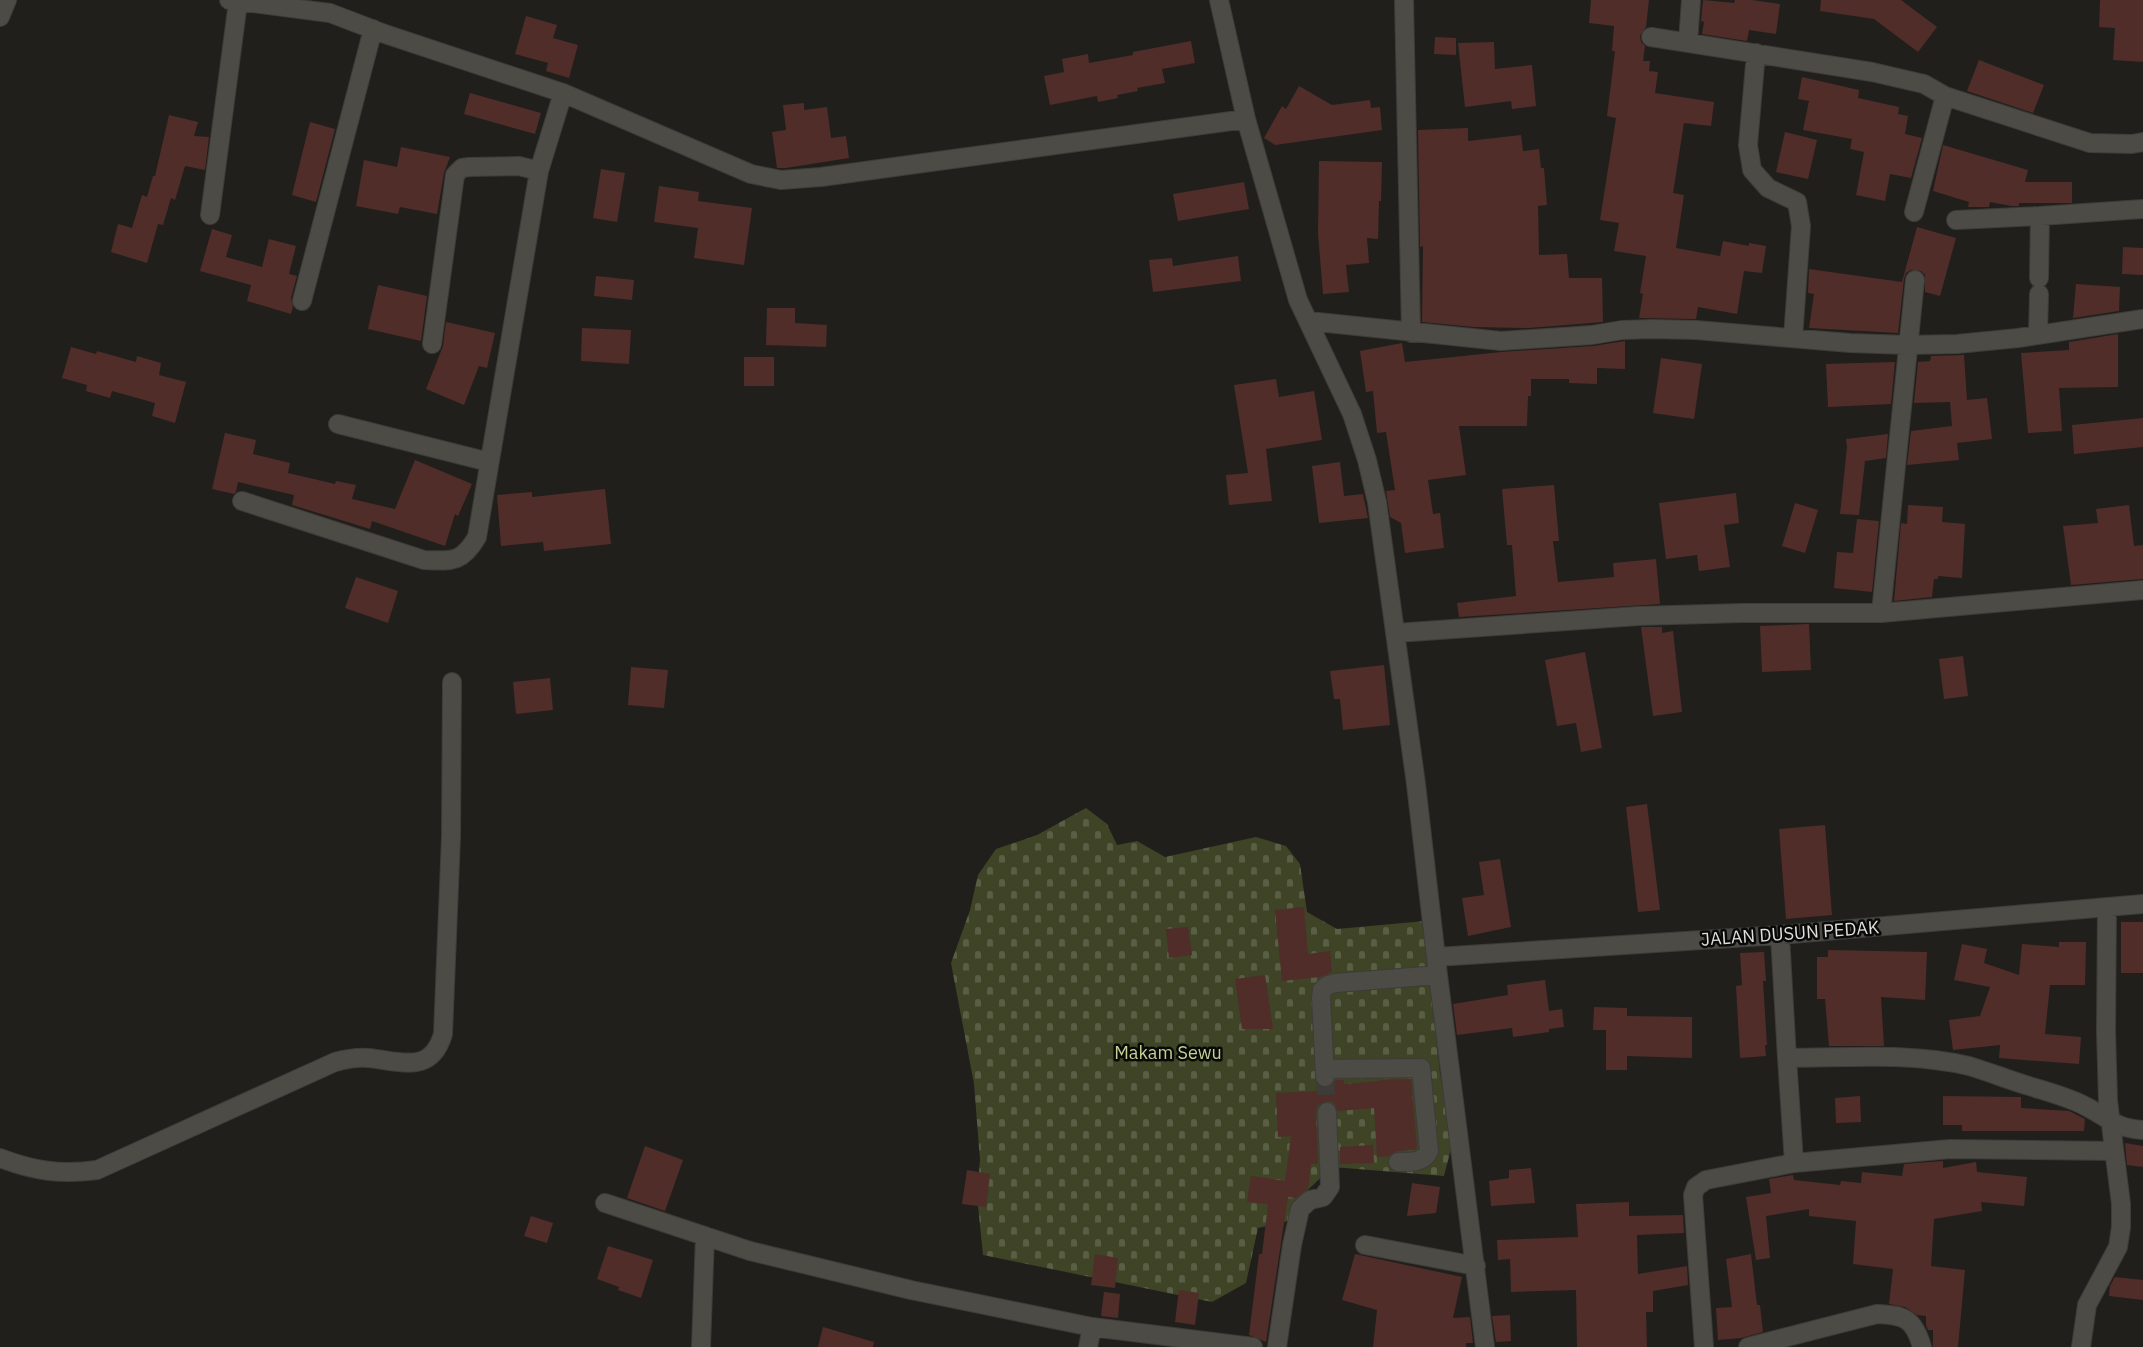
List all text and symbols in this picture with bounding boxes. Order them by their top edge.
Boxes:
street label: JALAN DUSUN PEDAK [1700,915,1880,951]
park label: Makam Sewu [1114,1041,1222,1064]

